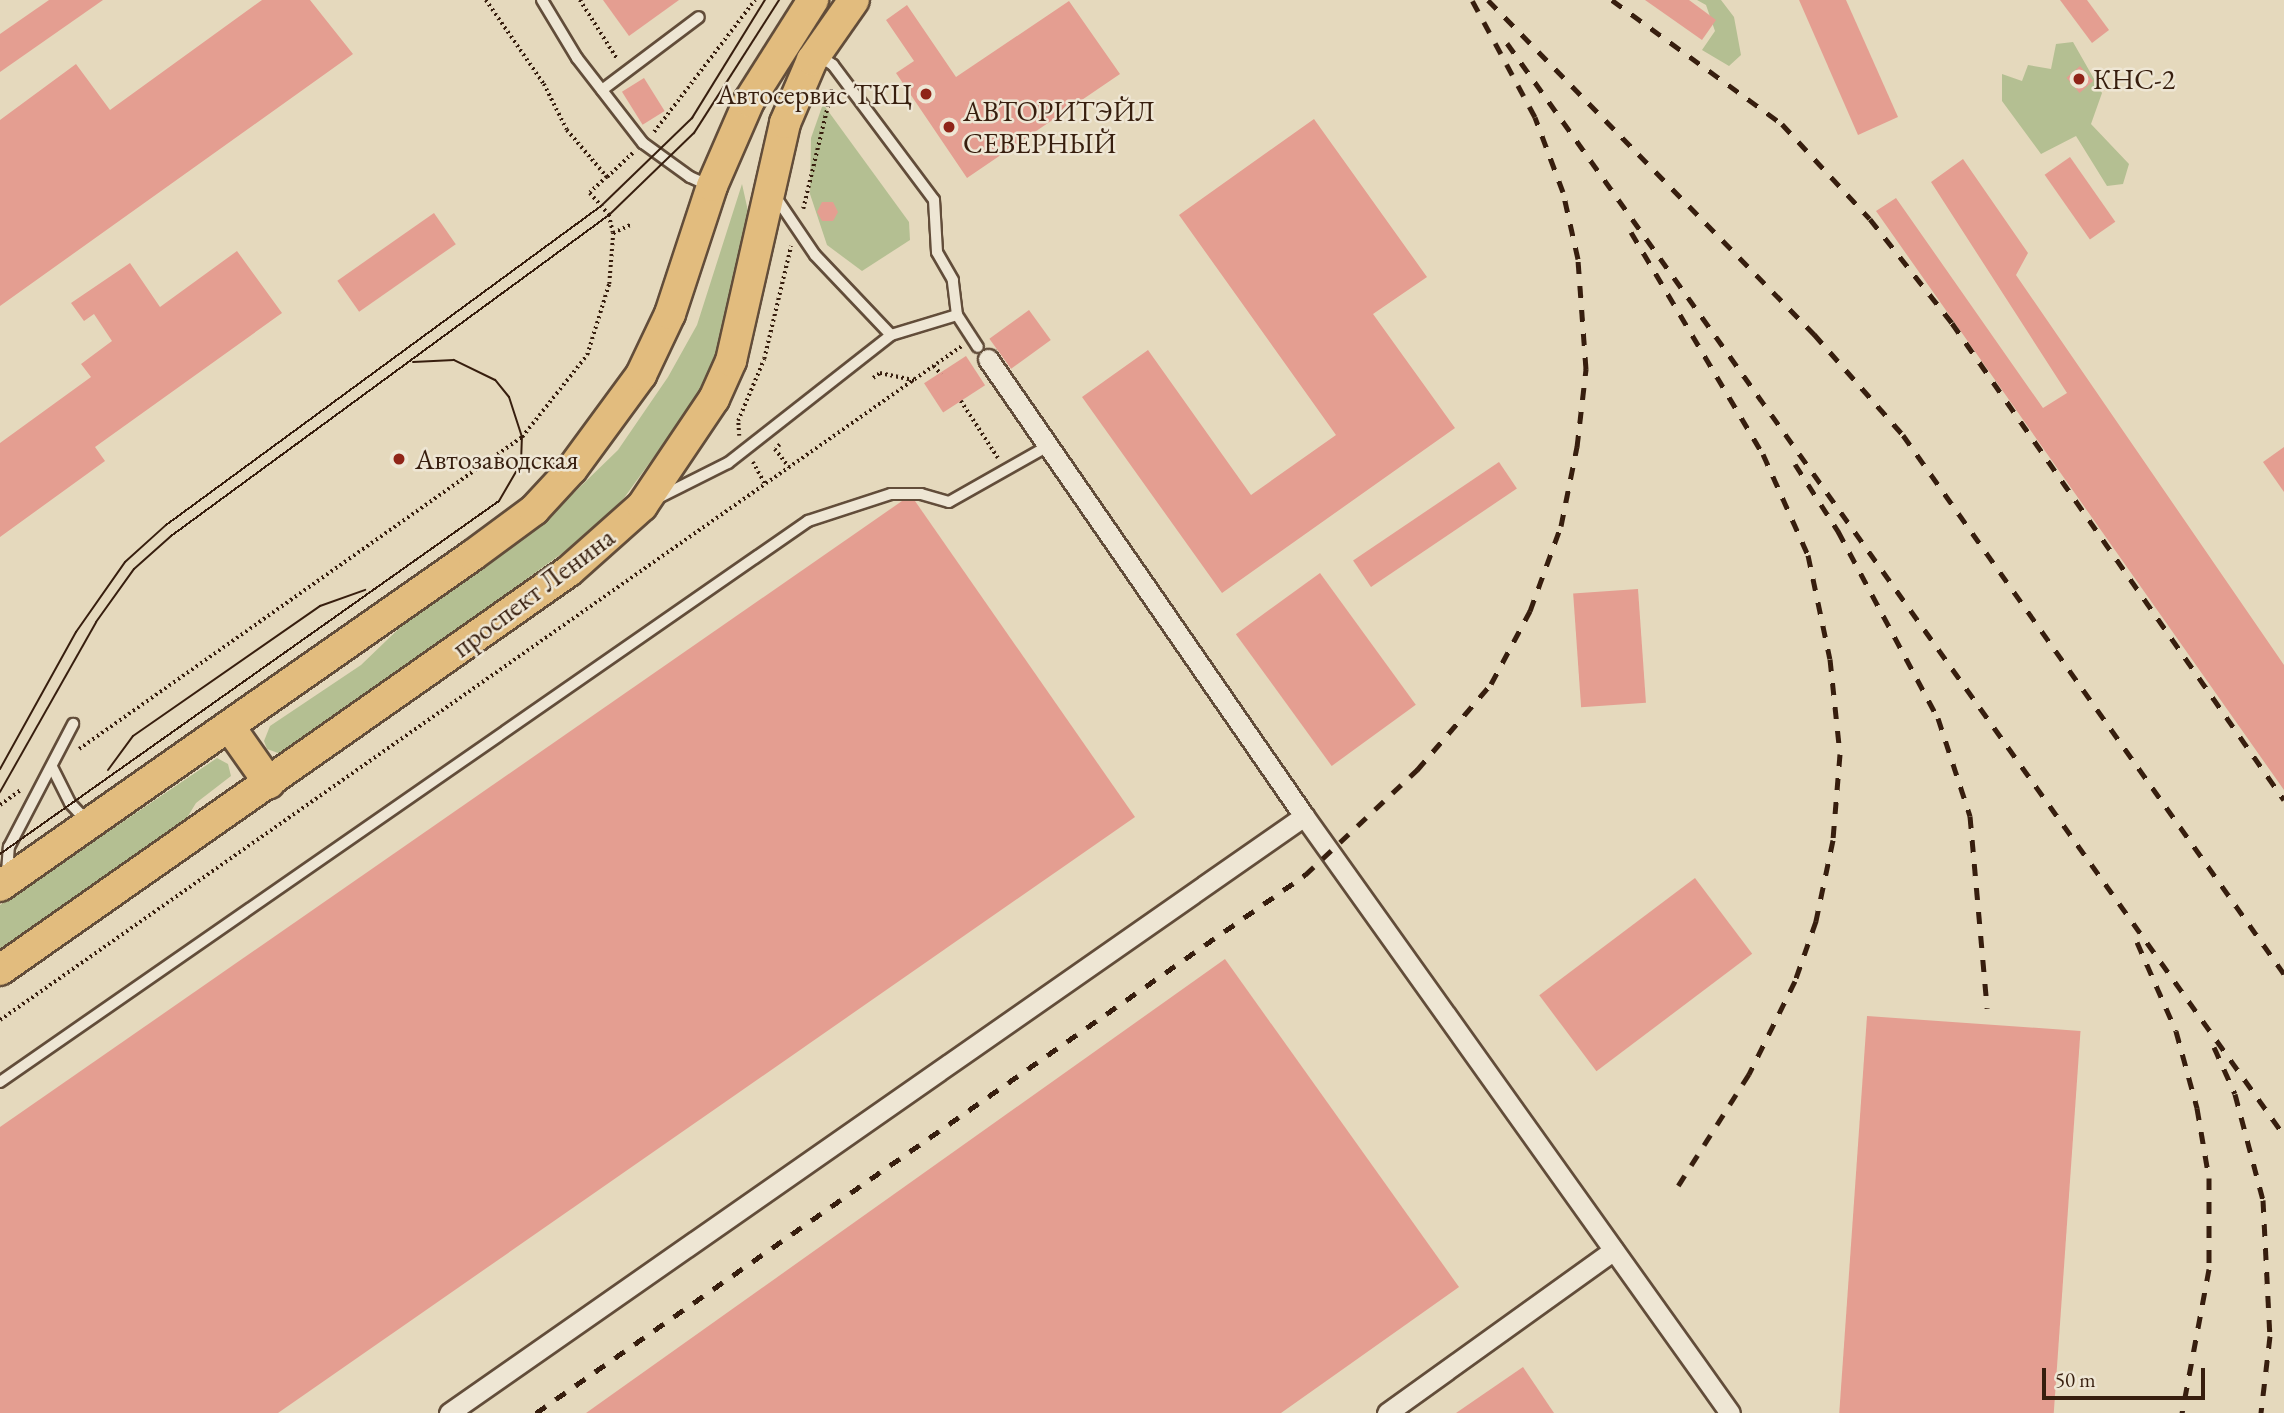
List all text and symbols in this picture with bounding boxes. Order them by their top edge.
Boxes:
place label: КНС-2 [2093,62,2175,96]
marker: КНС-2 [2071,71,2087,87]
place label: Автосервис ТКЦ [716,77,912,111]
marker: Автосервис ТКЦ [918,86,934,102]
place label: АВТОРИТЭЙЛ СЕВЕРНЫЙ [963,94,1155,160]
marker: АВТОРИТЭЙЛ СЕВЕРНЫЙ [941,119,957,135]
place label: Автозаводская [415,442,578,476]
marker: Автозаводская [389,449,409,469]
street label: проспект Ленина [445,520,621,664]
scale bar [2046,1354,2209,1398]
text: 50 m [2055,1366,2096,1393]

